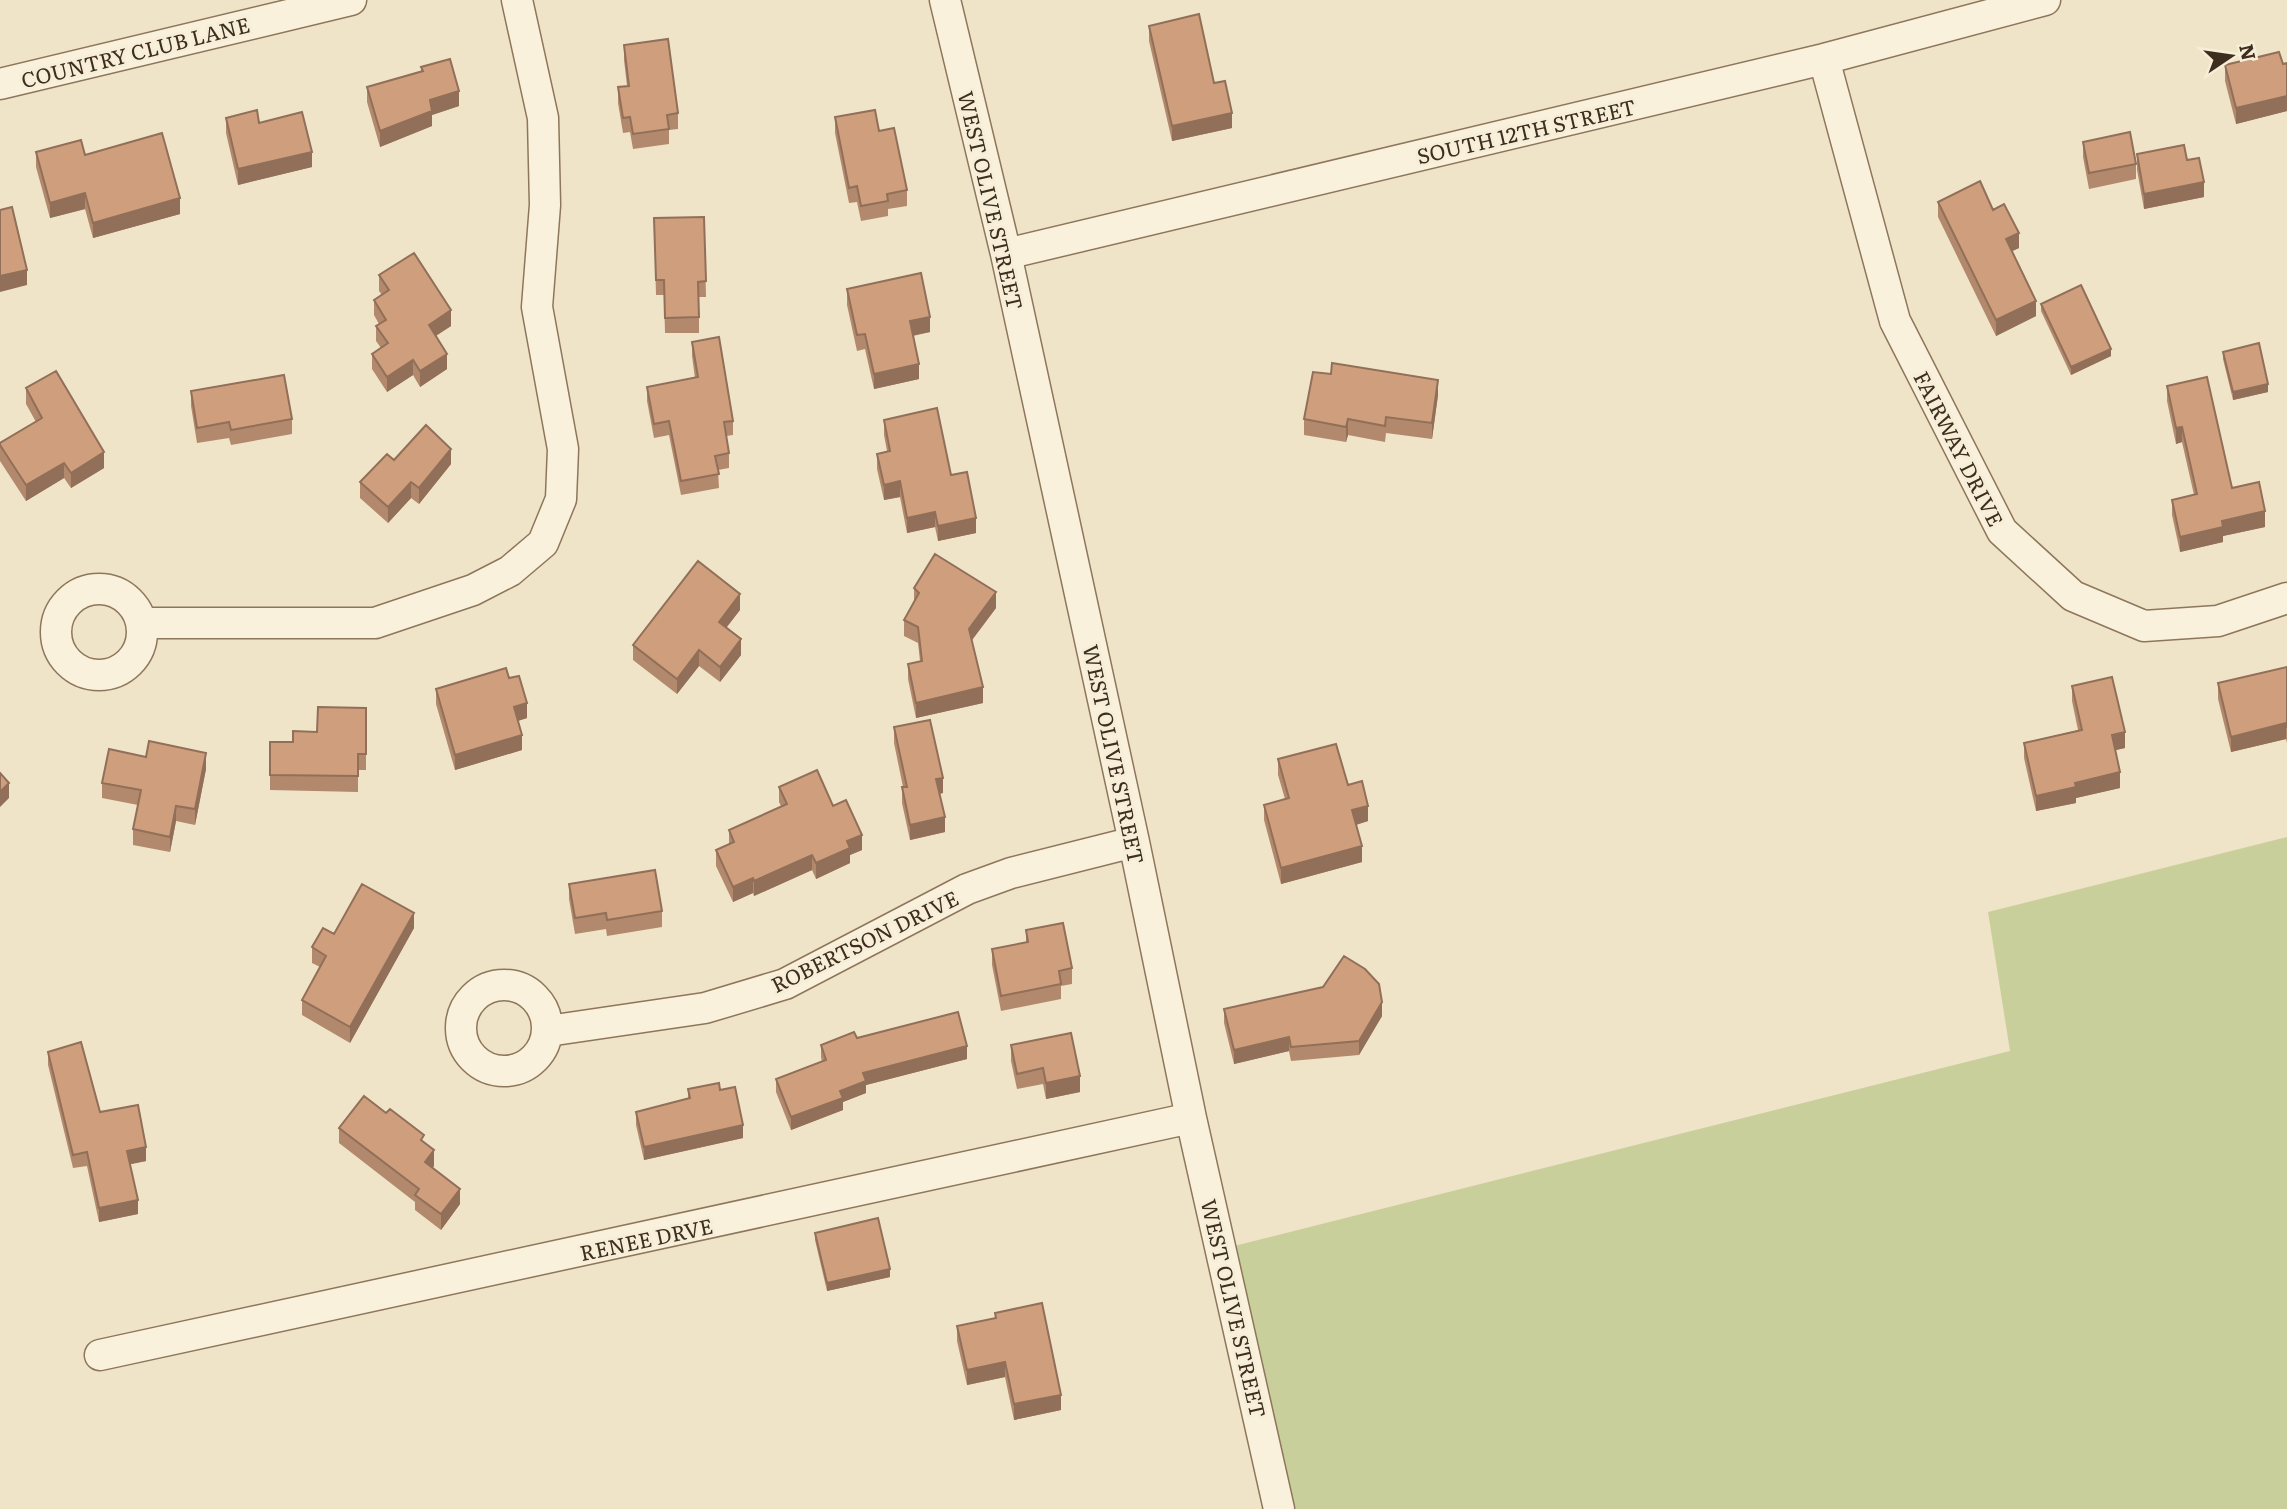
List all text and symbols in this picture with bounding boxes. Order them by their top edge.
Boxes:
street label: COUNTRY CLUB LANE [17,8,253,94]
north arrow [2196,21,2266,91]
text: N [2233,41,2264,63]
street label: WEST OLIVE STREET [952,88,1032,312]
street label: SOUTH 12TH STREET [1413,90,1639,170]
street label: FAIRWAY DRIVE [1907,365,2013,531]
street label: WEST OLIVE STREET [1077,641,1153,867]
street label: ROBERTSON DRIVE [765,881,963,999]
street label: WEST OLIVE STREET [1195,1196,1275,1420]
street label: RENEE DRVE [577,1209,715,1267]

